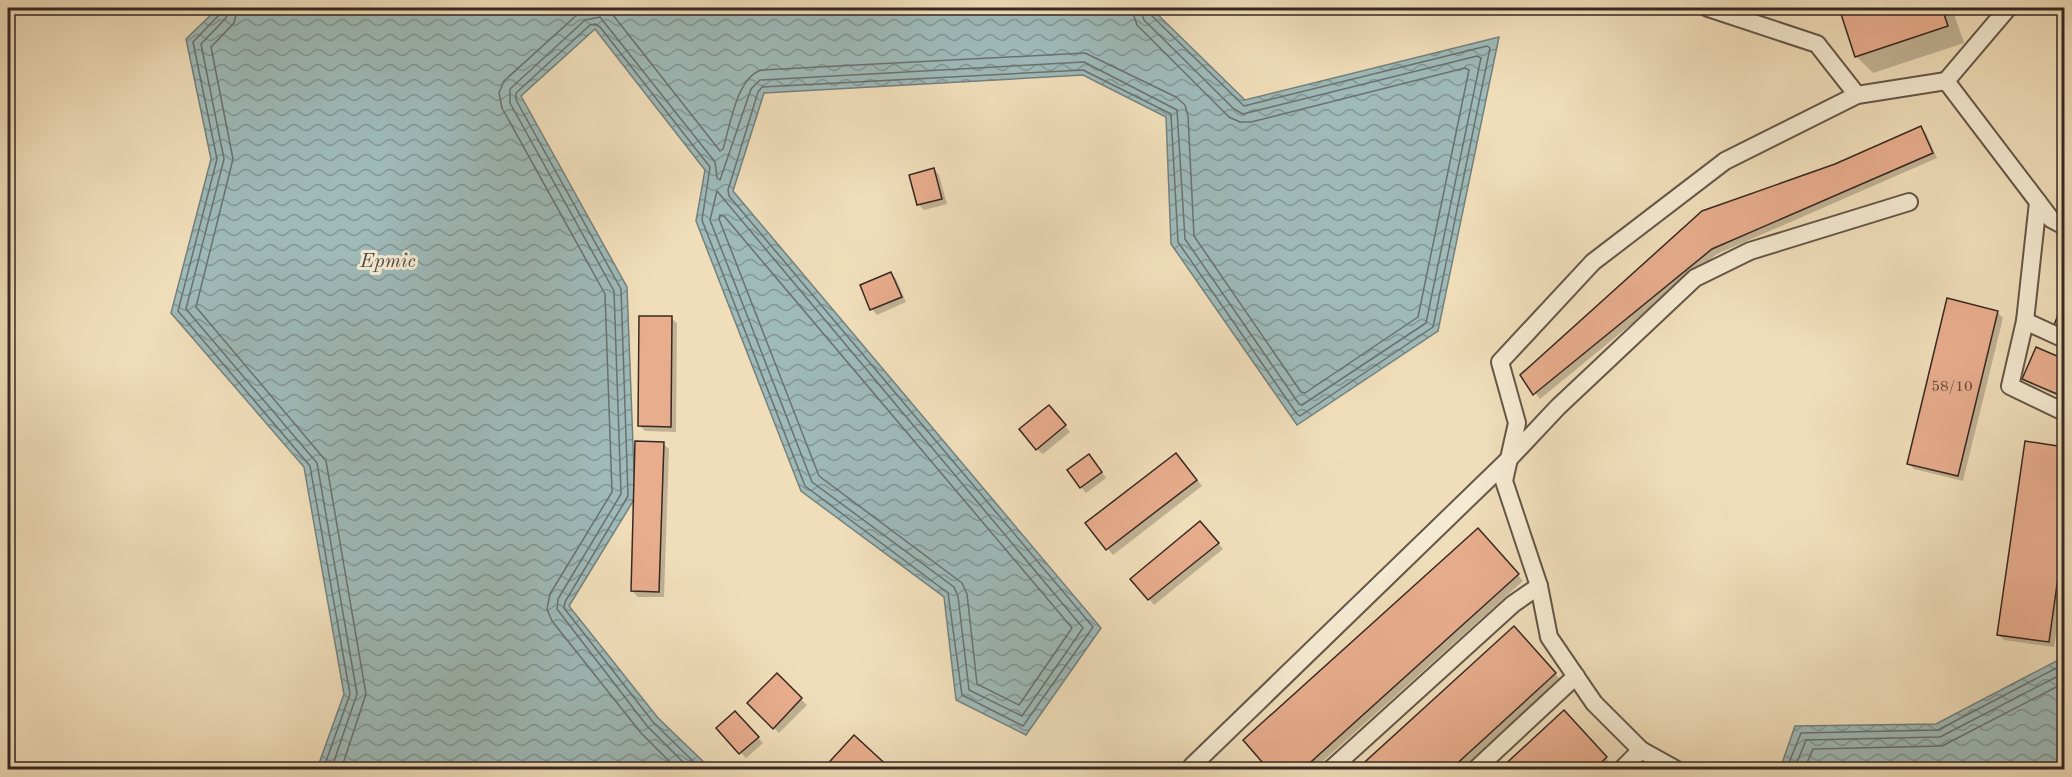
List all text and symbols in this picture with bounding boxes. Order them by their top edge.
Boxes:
water label: Ертіс [359,252,416,272]
house number: 58/10 [1931,380,1973,395]

